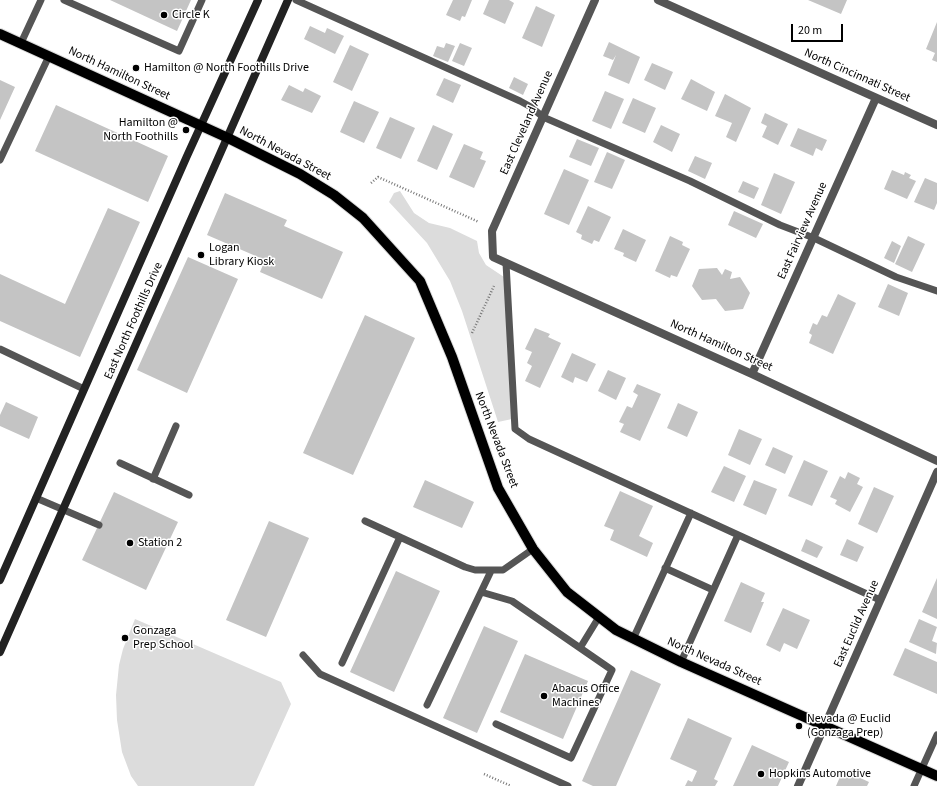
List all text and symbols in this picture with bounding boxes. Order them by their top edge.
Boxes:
place label: Circle K [172,8,210,22]
marker: Circle K [159,10,169,20]
scale bar [793,16,845,42]
text: 20 m [798,22,822,39]
street label: North Hamilton Street [66,44,172,104]
street label: North Cincinnati Street [802,46,912,106]
place label: Hamilton @ North Foothills Drive [144,61,309,75]
marker: Hamilton @ North Foothills Drive [131,63,141,73]
street label: East Cleveland Avenue [497,69,557,177]
place label: Hamilton @ North Foothills [103,116,178,144]
street label: North Nevada Street [237,124,333,184]
marker: Hamilton @ North Foothills [181,125,191,135]
street label: East Fairview Avenue [775,180,831,282]
place label: Logan Library Kiosk [209,241,274,269]
marker: Logan Library Kiosk [196,250,206,260]
street label: East North Foothills Drive [102,260,166,382]
street label: North Hamilton Street [668,317,774,375]
street label: North Nevada Street [471,390,521,490]
place label: Station 2 [138,536,182,550]
marker: Station 2 [125,538,135,548]
street label: East Euclid Avenue [831,578,883,670]
place label: Gonzaga Prep School [133,624,193,652]
marker: Gonzaga Prep School [120,633,130,643]
street label: North Nevada Street [665,635,763,689]
place label: Abacus Office Machines [552,682,619,710]
marker: Abacus Office Machines [539,691,549,701]
place label: Nevada @ Euclid (Gonzaga Prep) [807,712,891,740]
marker: Nevada @ Euclid (Gonzaga Prep) [794,721,804,731]
place label: Hopkins Automotive [769,767,871,781]
marker: Hopkins Automotive [756,769,766,779]

